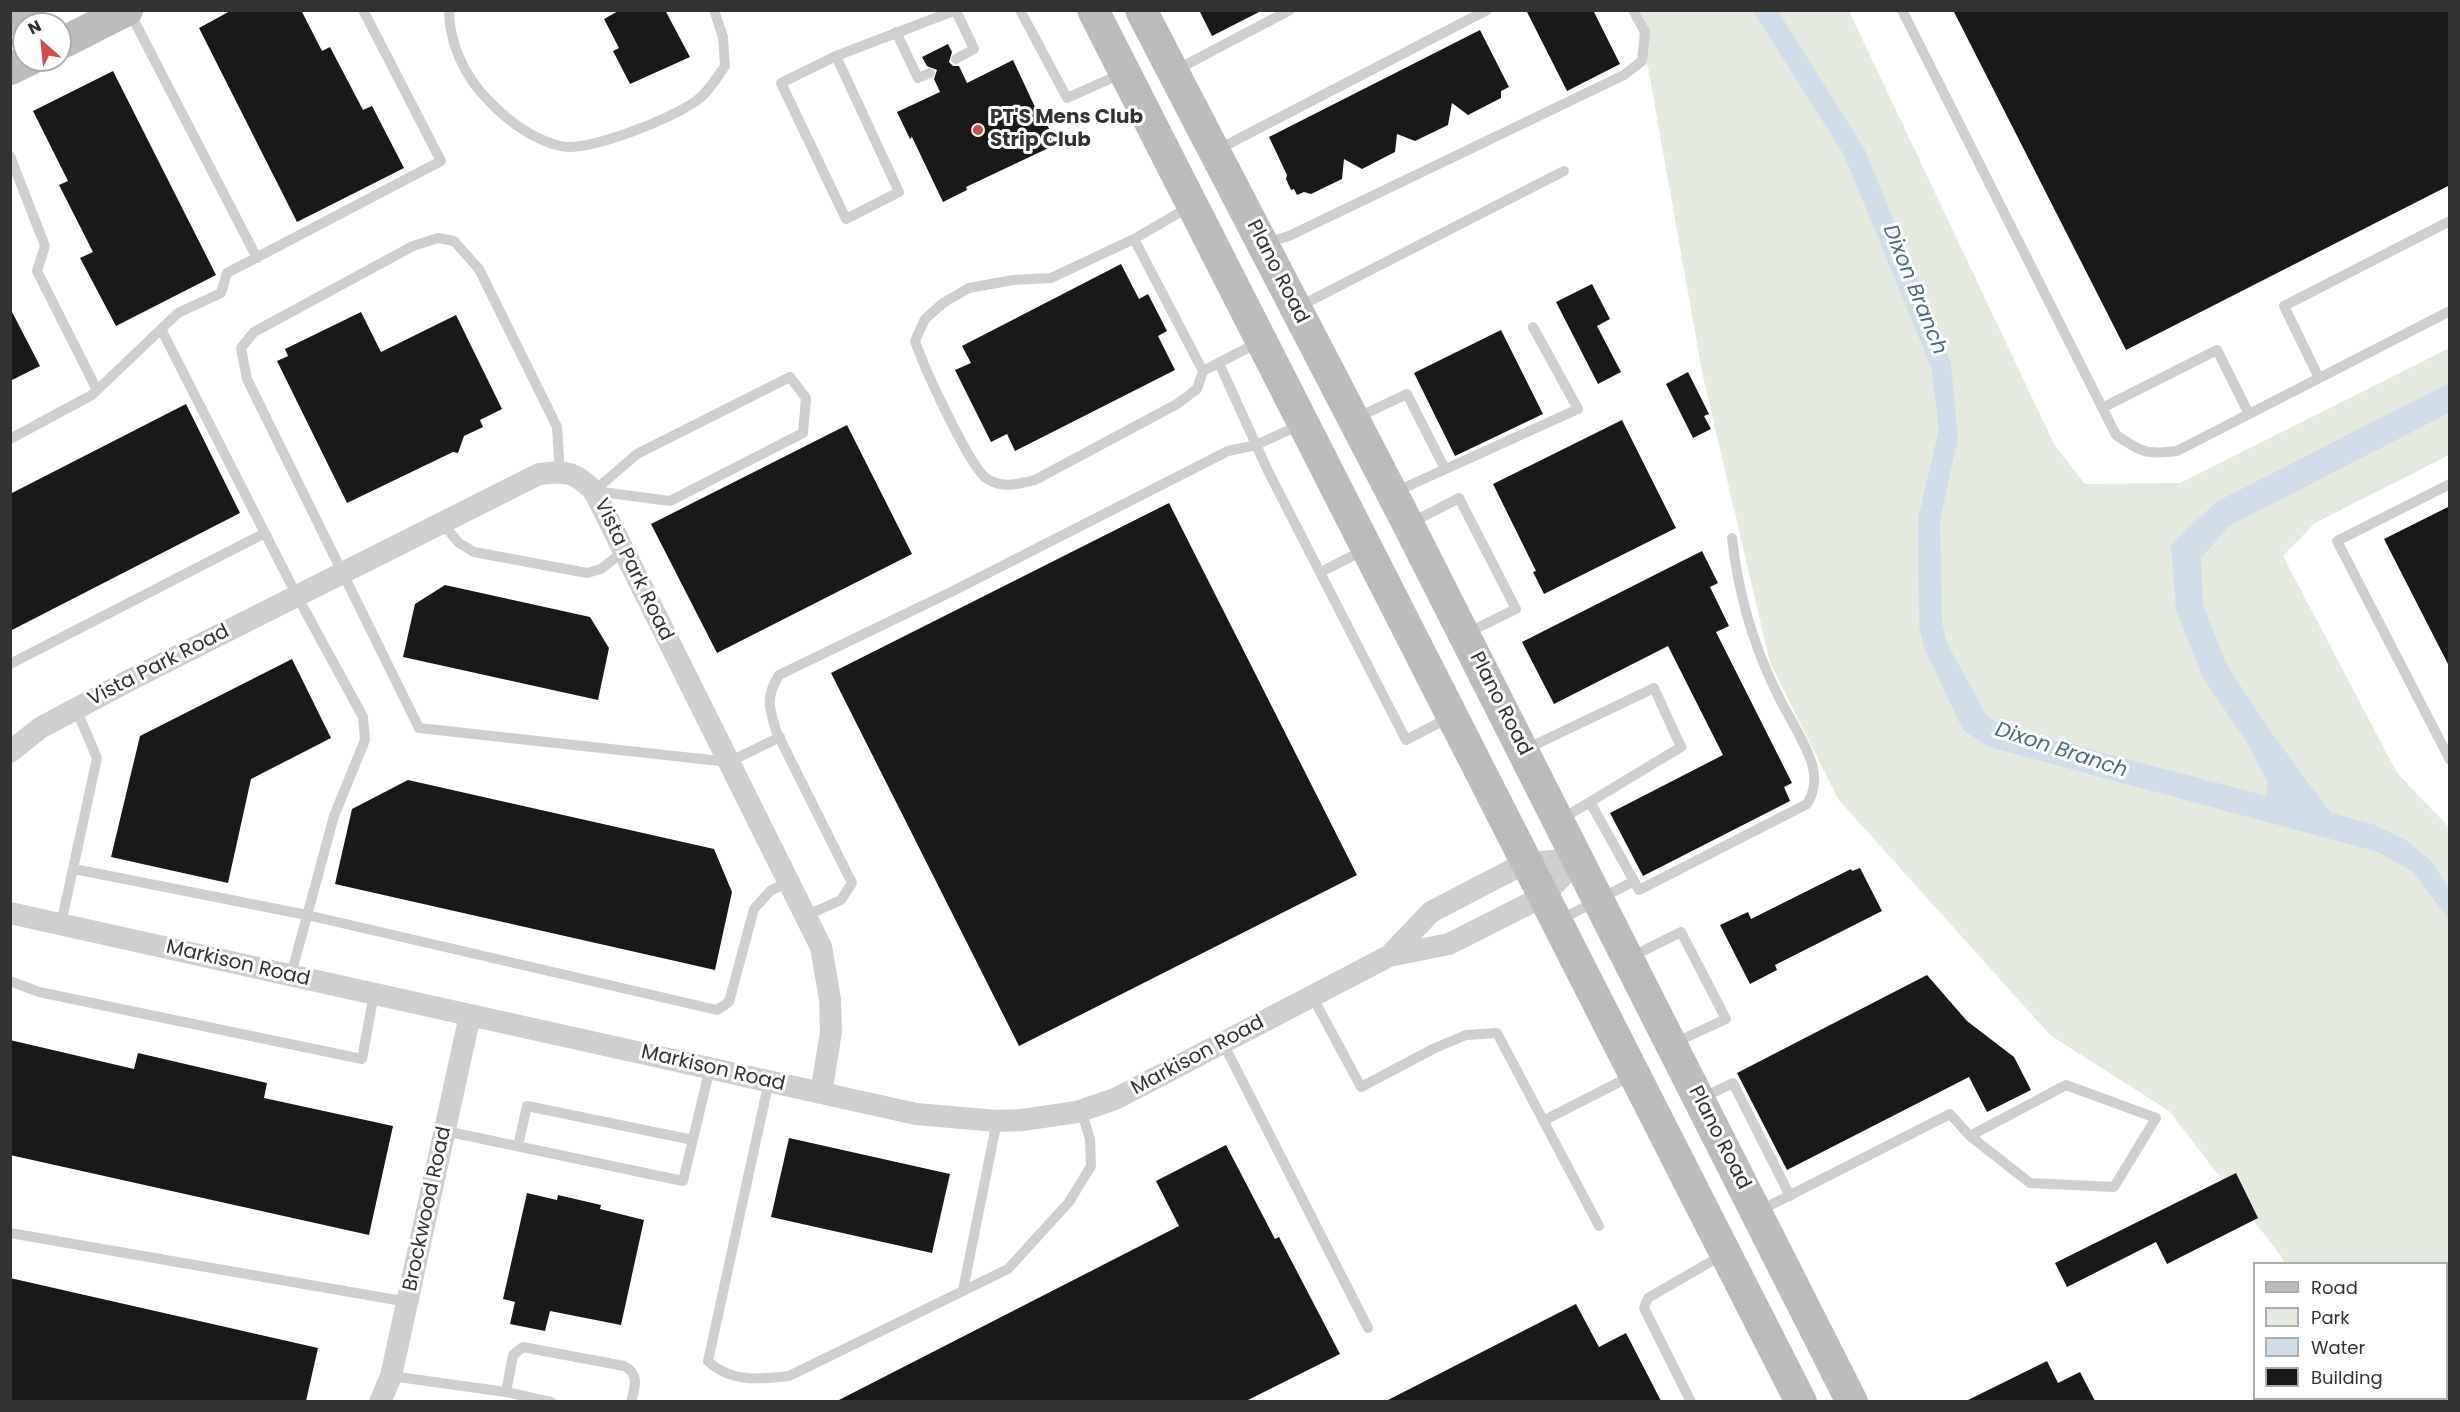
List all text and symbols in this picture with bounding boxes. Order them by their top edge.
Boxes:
north arrow [12,12,72,72]
text: N [24,14,45,40]
place label: PT'S Mens Club Strip Club [990,106,1143,153]
marker: PT'S Mens Club Strip Club [971,123,985,137]
street label: Plano Road [1241,216,1313,328]
water label: Dixon Branch [1877,221,1951,359]
street label: Vista Park Road [588,495,678,645]
street label: Vista Park Road [84,620,234,712]
street label: Plano Road [1464,648,1536,760]
water label: Dixon Branch [1992,718,2130,784]
street label: Markison Road [164,936,312,992]
street label: Markison Road [1128,1011,1268,1101]
street label: Markison Road [639,1041,787,1097]
street label: Plano Road [1683,1082,1755,1194]
street label: Brockwood Road [399,1124,457,1294]
legend [2253,1262,2448,1400]
text: Road [2311,1275,2358,1300]
text: Park [2311,1305,2350,1330]
text: Water [2311,1335,2365,1360]
text: Building [2311,1365,2383,1390]

